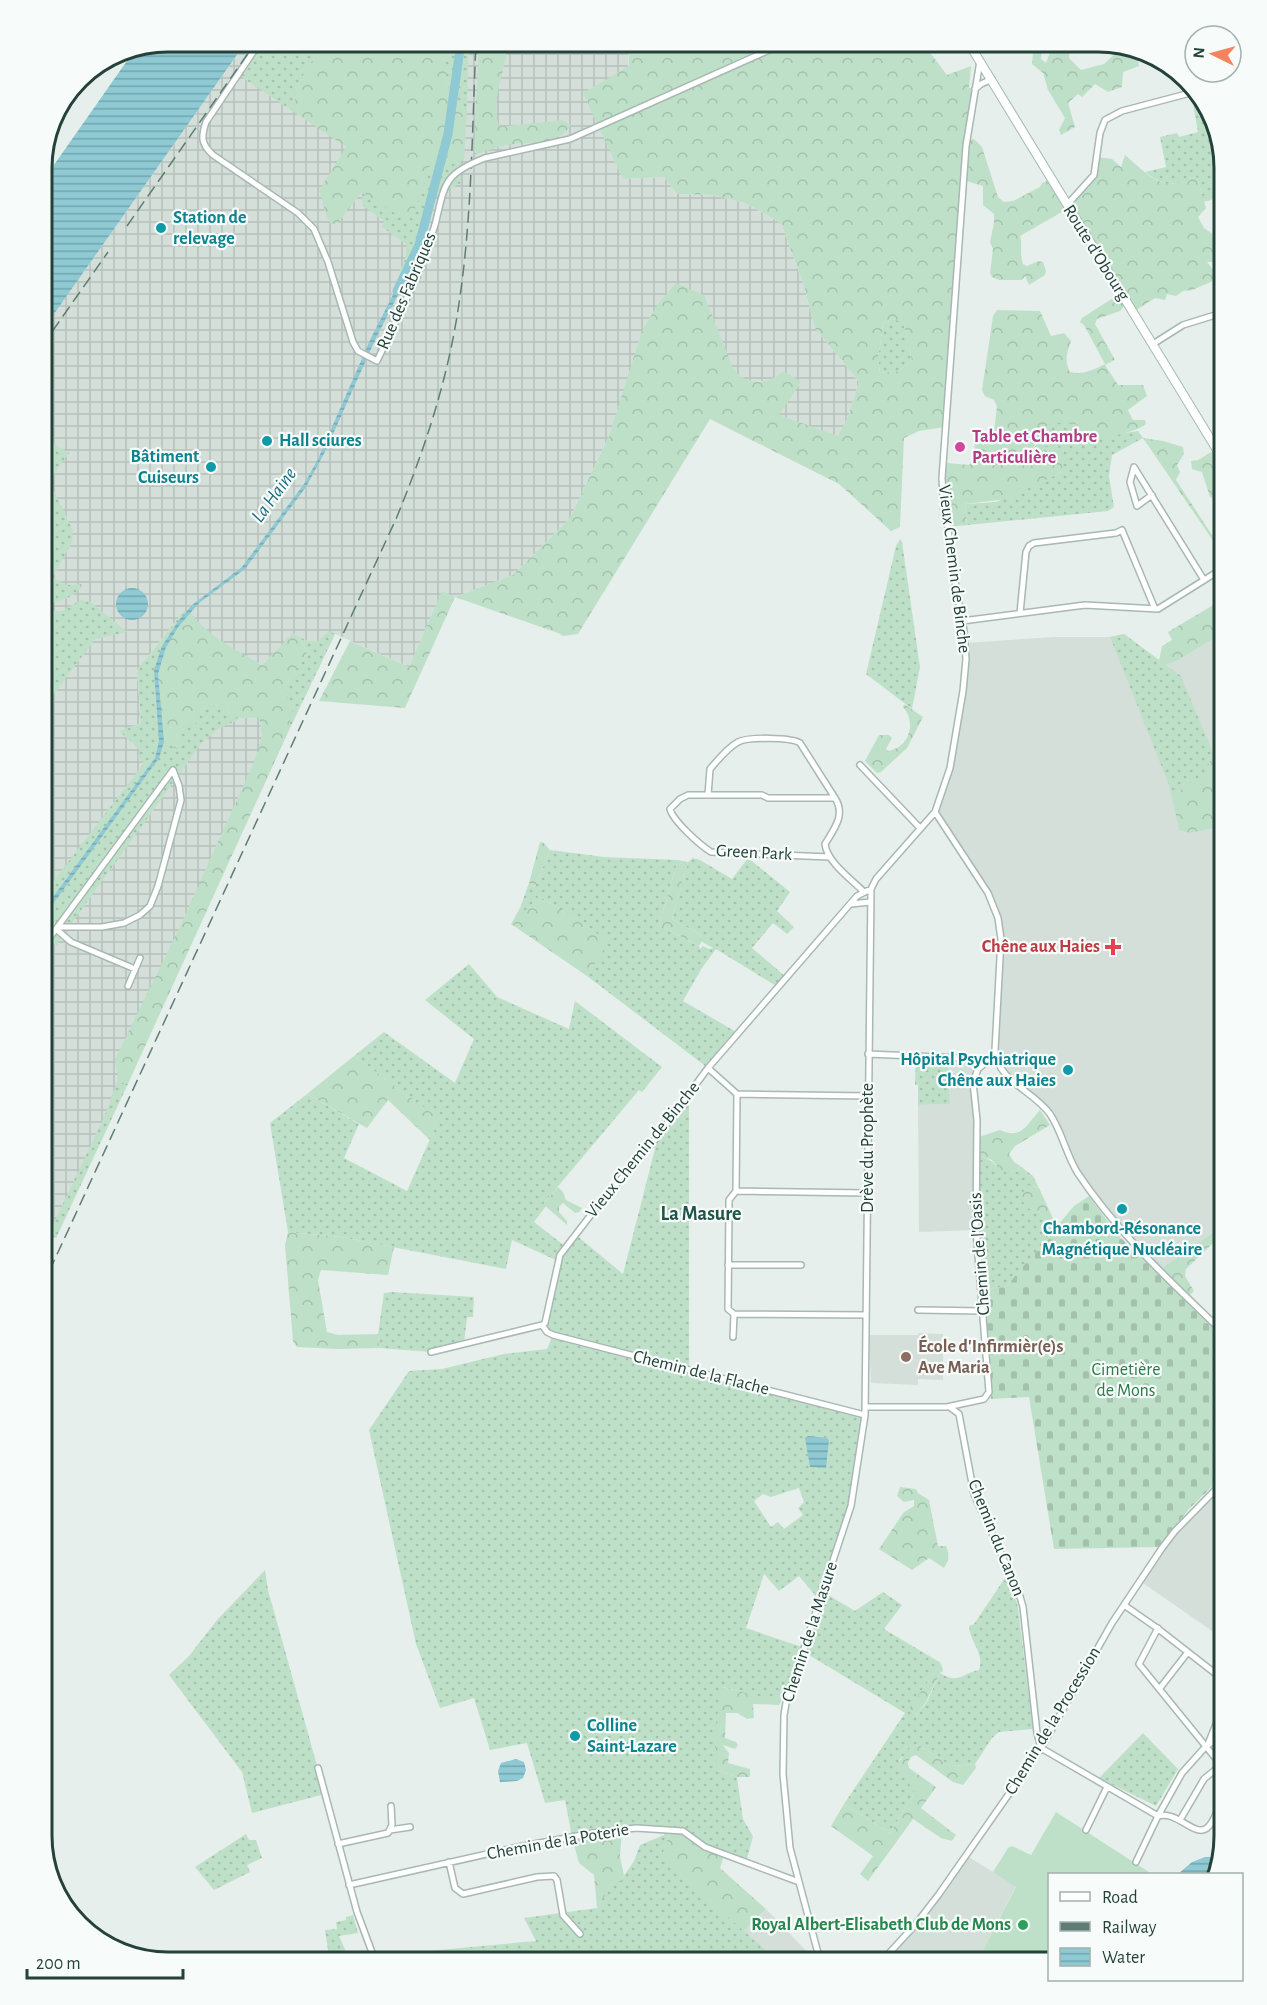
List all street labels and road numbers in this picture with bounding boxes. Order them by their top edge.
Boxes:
street label: Route d'Obourg [1059,202,1133,304]
street label: Rue des Fabriques [374,230,440,352]
street label: Vieux Chemin de Binche [935,484,973,654]
street label: Green Park [715,842,793,864]
street label: Vieux Chemin de Binche [583,1079,703,1221]
street label: Drève du Prophète [859,1083,877,1213]
street label: Chemin de l'Oasis [967,1192,993,1316]
street label: Chemin de la Flache [631,1347,771,1399]
street label: Chemin du Canon [964,1477,1028,1599]
street label: Chemin de la Masure [779,1560,841,1704]
street label: Chemin de la Procession [1002,1644,1104,1798]
street label: Chemin de la Poterie [486,1821,630,1863]

